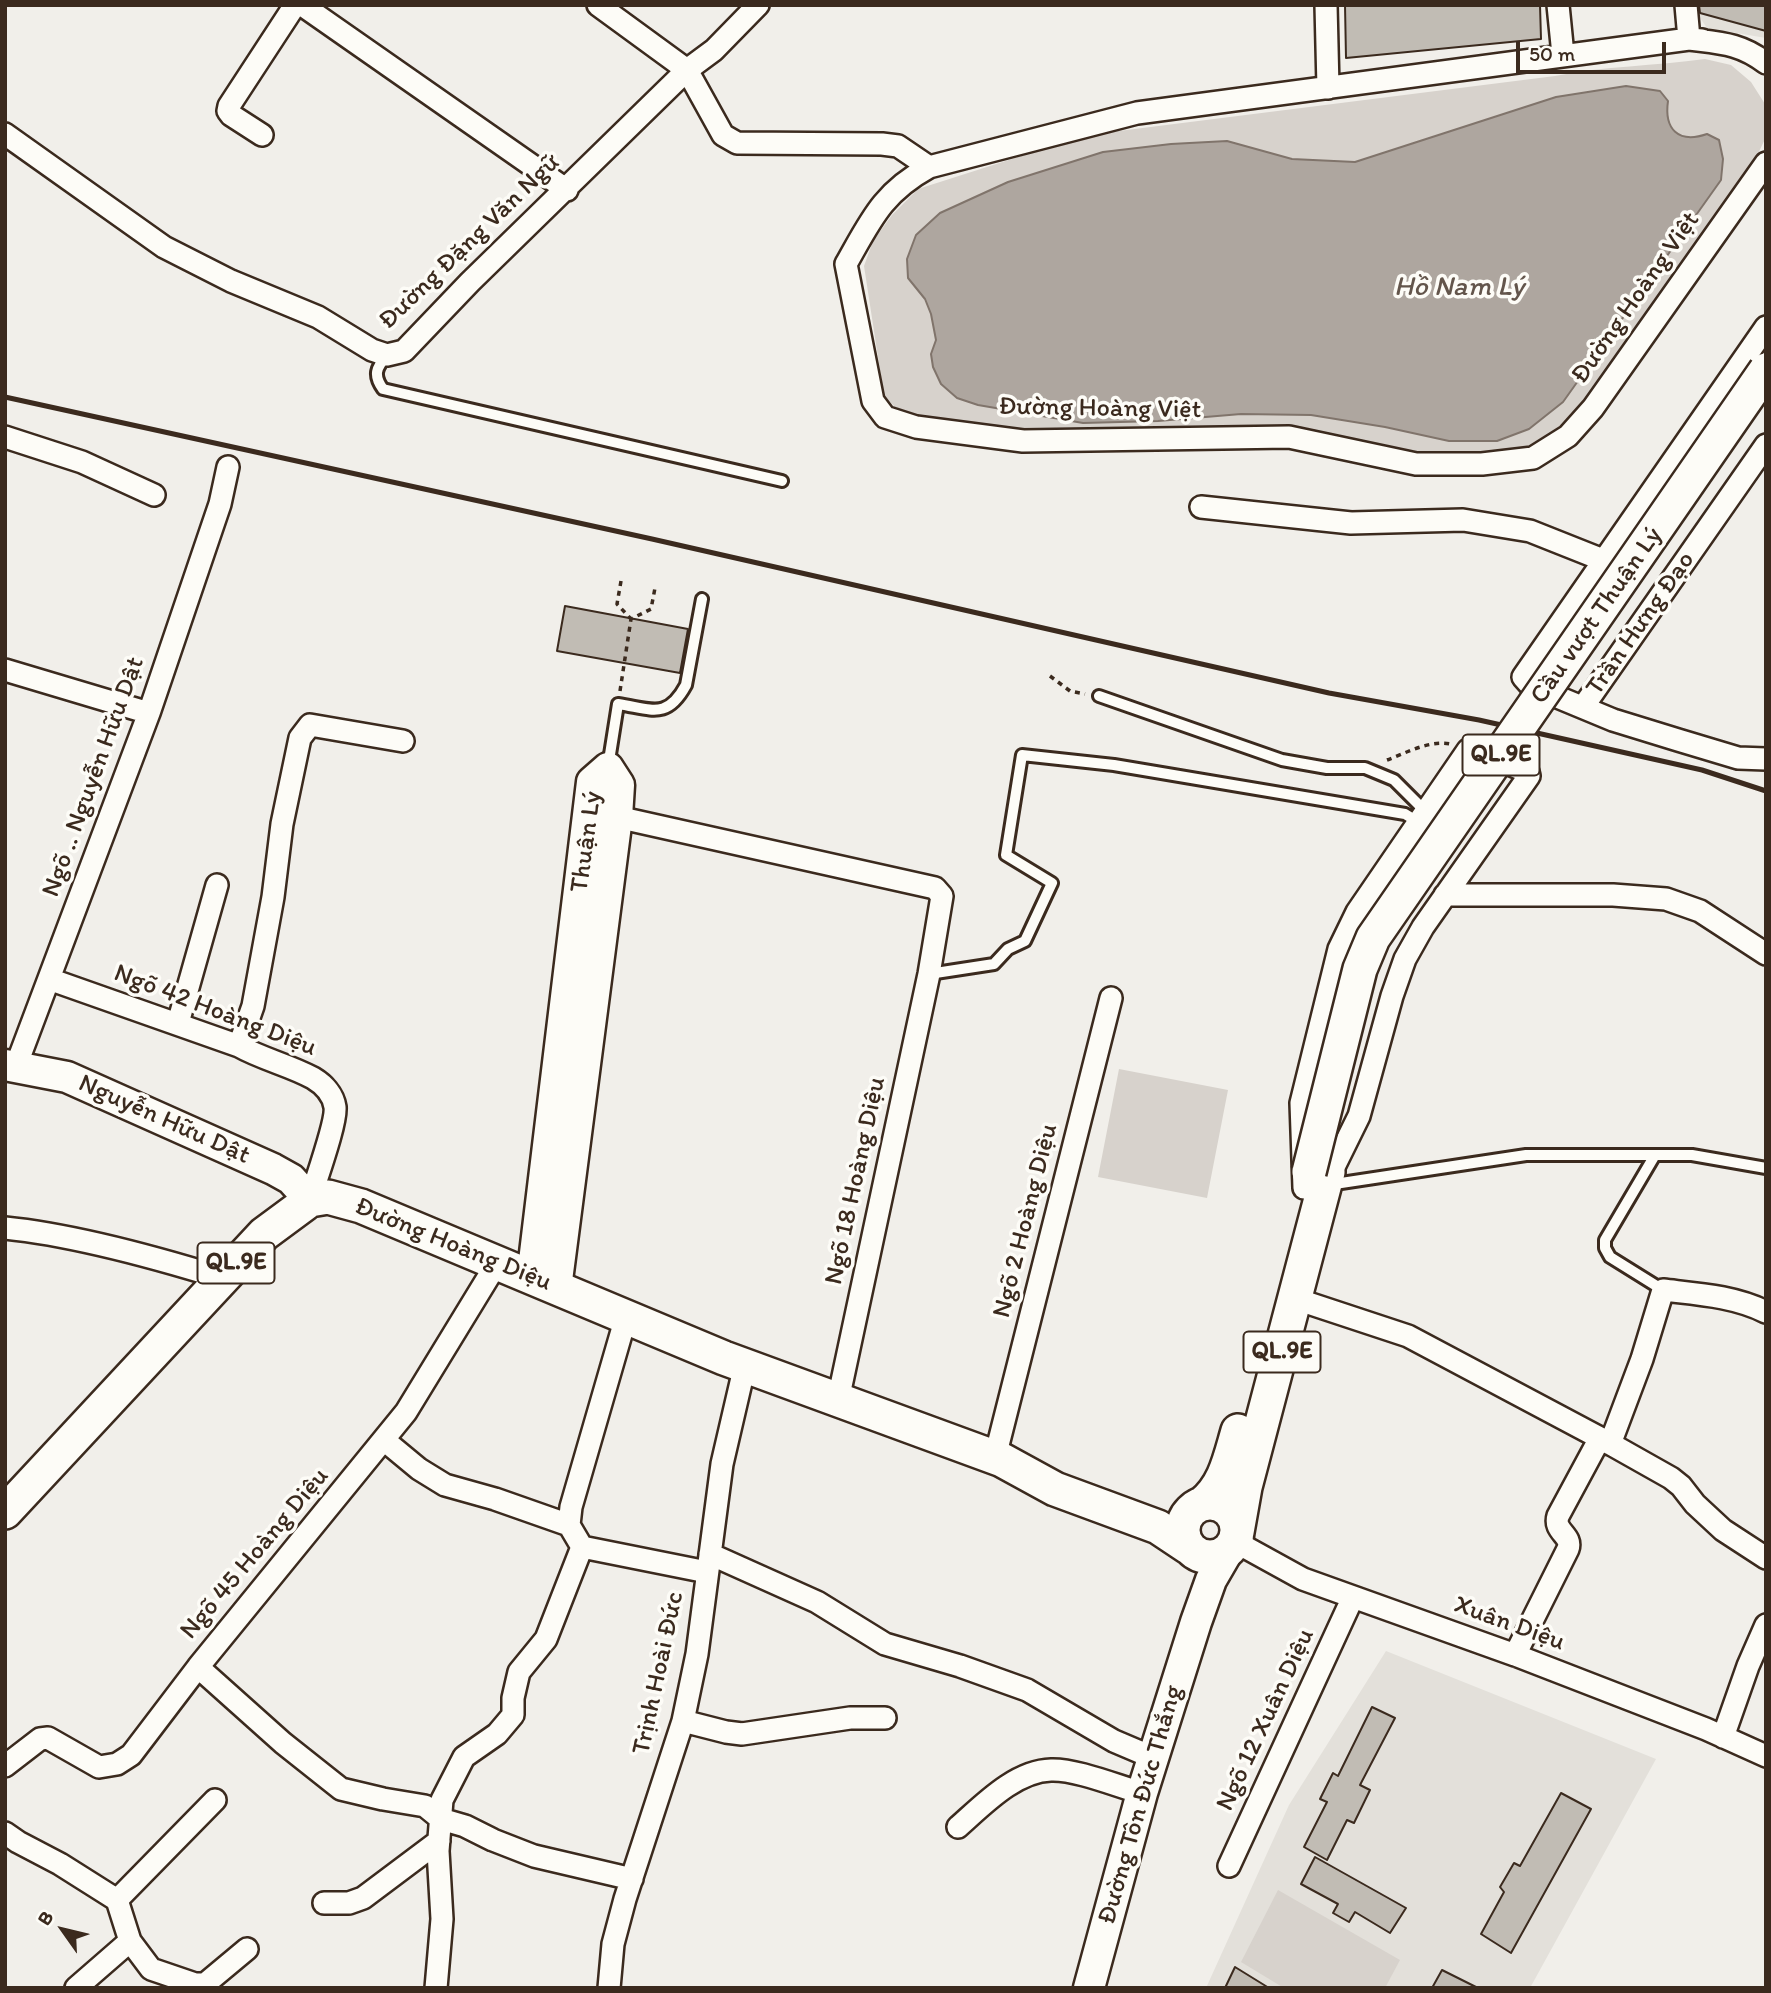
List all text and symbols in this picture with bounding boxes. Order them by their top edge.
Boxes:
scale bar [1519,28,1670,72]
text: 50 m [1529,41,1575,66]
street label: Đường Đặng Văn Ngữ [373,148,567,336]
street label: Đường Hoàng Việt [1565,206,1707,390]
water label: Hồ Nam Lý [1394,271,1524,305]
street label: Đường Hoàng Việt [998,392,1202,426]
street label: Cầu vượt Thuận Lý [1524,522,1670,710]
street label: Trần Hưng Đạo [1580,546,1702,702]
street label: Ngõ .. Nguyễn Hữu Dật [36,653,152,901]
road number: QL.9E [1462,734,1540,776]
street label: Thuận Lý [564,789,610,895]
street label: Ngõ 42 Hoàng Diệu [109,958,321,1064]
street label: Nguyễn Hữu Dật [73,1068,255,1172]
street label: Ngõ 18 Hoàng Diệu [819,1074,893,1288]
street label: Ngõ 2 Hoàng Diệu [987,1121,1065,1321]
street label: Đường Hoàng Diệu [350,1191,556,1299]
road number: QL.9E [198,1242,274,1283]
road number: QL.9E [1244,1332,1320,1372]
street label: Ngõ 45 Hoàng Diệu [174,1462,336,1646]
street label: Trịnh Hoài Đức [627,1589,691,1757]
street label: Xuân Diệu [1449,1590,1569,1658]
street label: Ngõ 12 Xuân Diệu [1210,1624,1322,1816]
street label: Đường Tôn Đức Thắng [1092,1682,1190,1928]
north arrow [28,1895,98,1965]
text: B [32,1906,58,1929]

